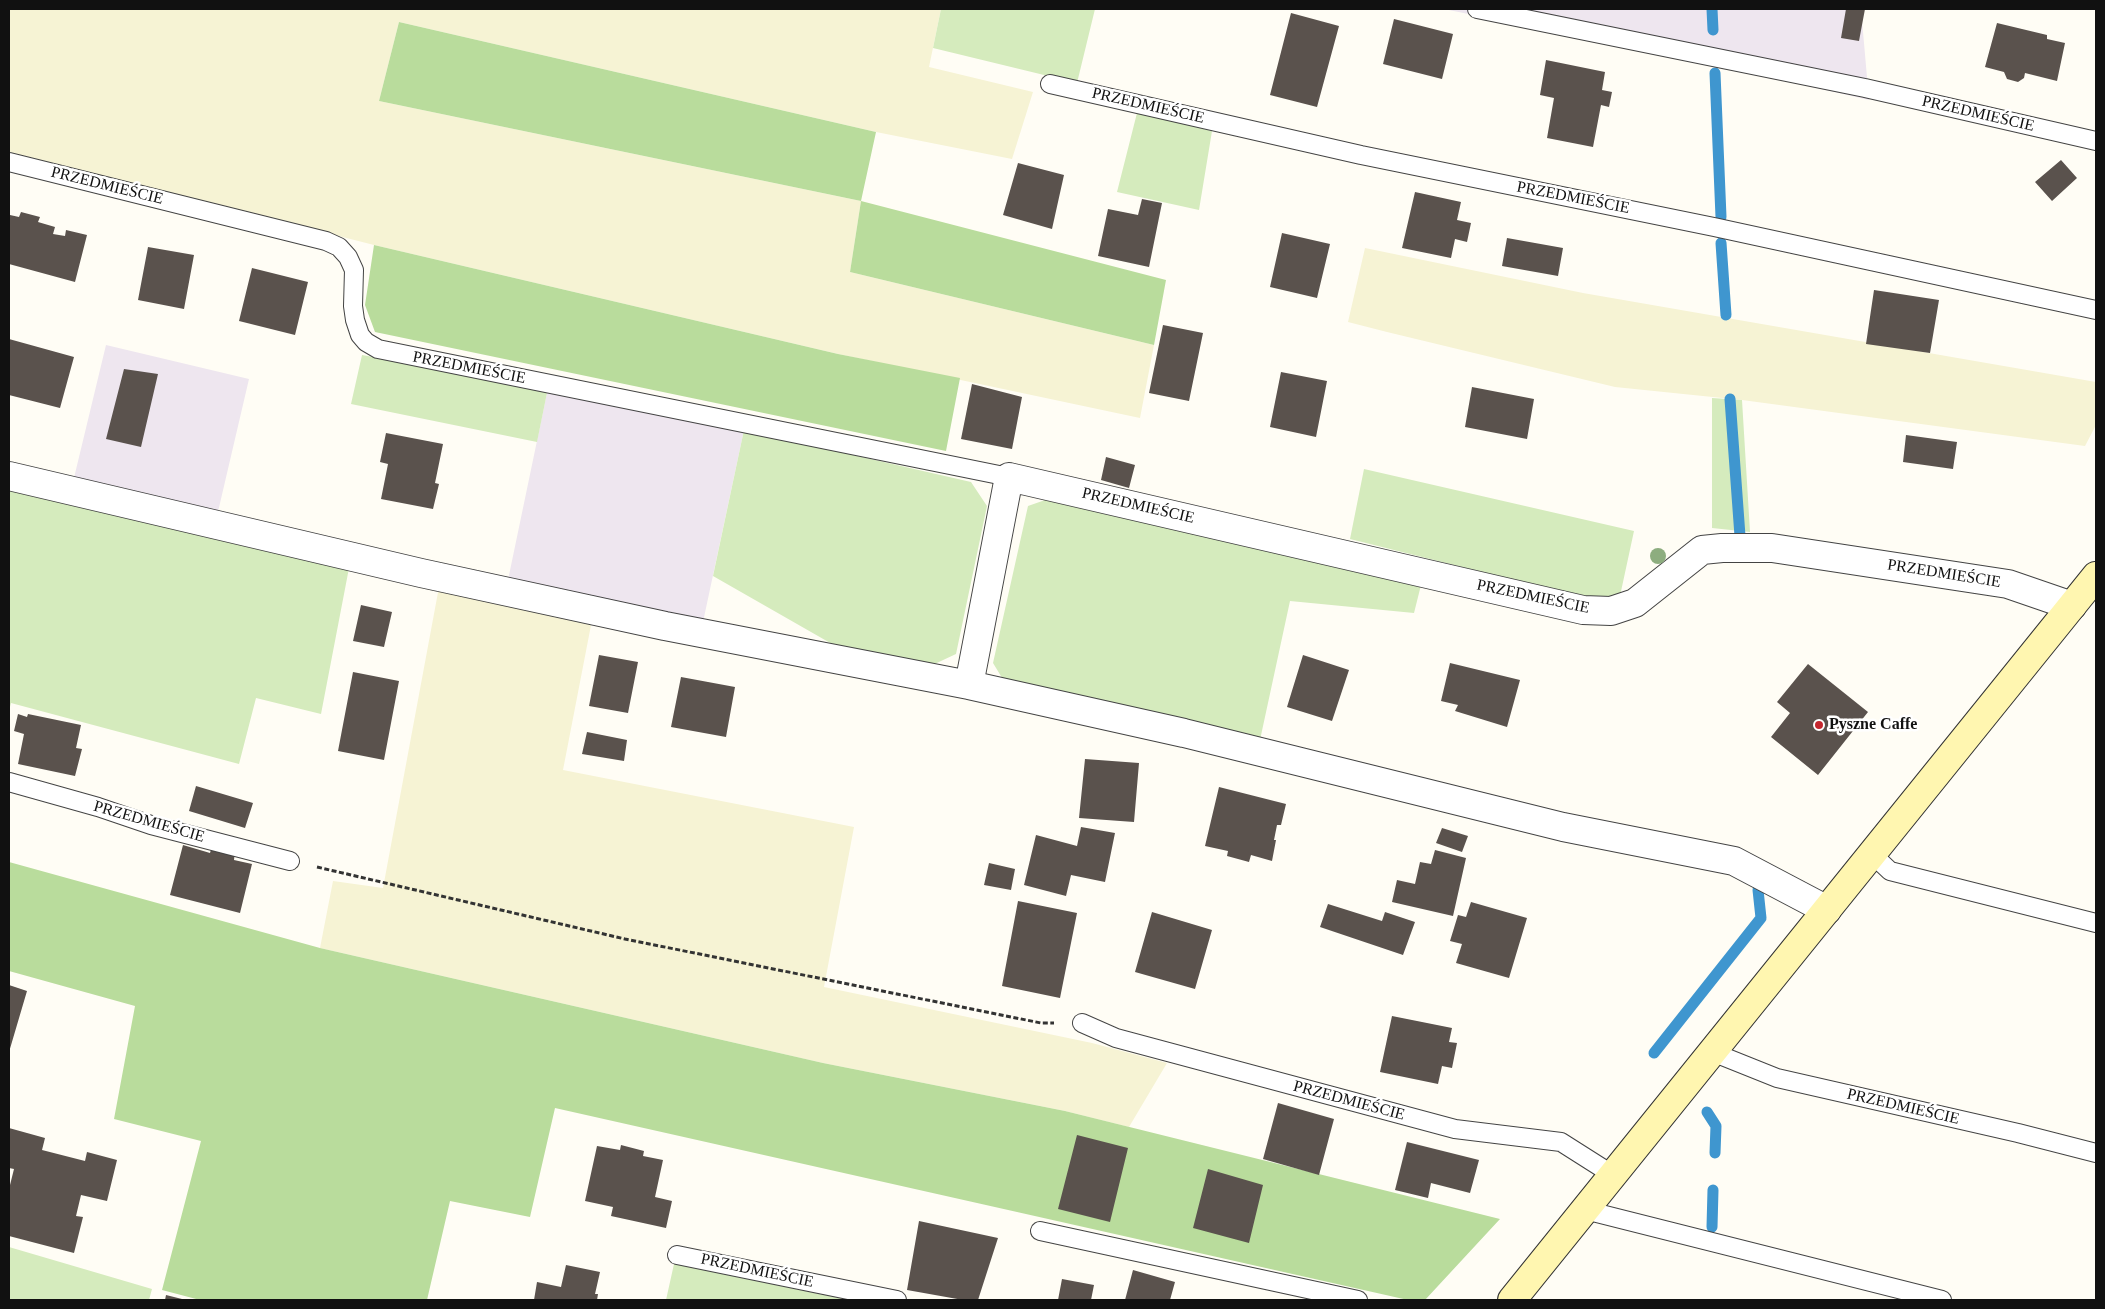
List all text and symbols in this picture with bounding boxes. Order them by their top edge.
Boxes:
street label: PRZEDMIEŚCIE [1090,84,1206,128]
street label: PRZEDMIEŚCIE [1920,92,2036,136]
street label: PRZEDMIEŚCIE [49,163,165,209]
street label: PRZEDMIEŚCIE [1515,178,1631,218]
street label: PRZEDMIEŚCIE [411,348,527,388]
street label: PRZEDMIEŚCIE [1080,484,1196,528]
street label: PRZEDMIEŚCIE [1886,556,2002,592]
street label: PRZEDMIEŚCIE [1475,576,1591,618]
place label: Pyszne Caffe [1829,715,1917,735]
marker: Pyszne Caffe [1813,719,1825,731]
street label: PRZEDMIEŚCIE [91,797,207,847]
street label: PRZEDMIEŚCIE [1291,1077,1407,1125]
street label: PRZEDMIEŚCIE [1845,1085,1961,1129]
street label: PRZEDMIEŚCIE [699,1250,815,1292]

